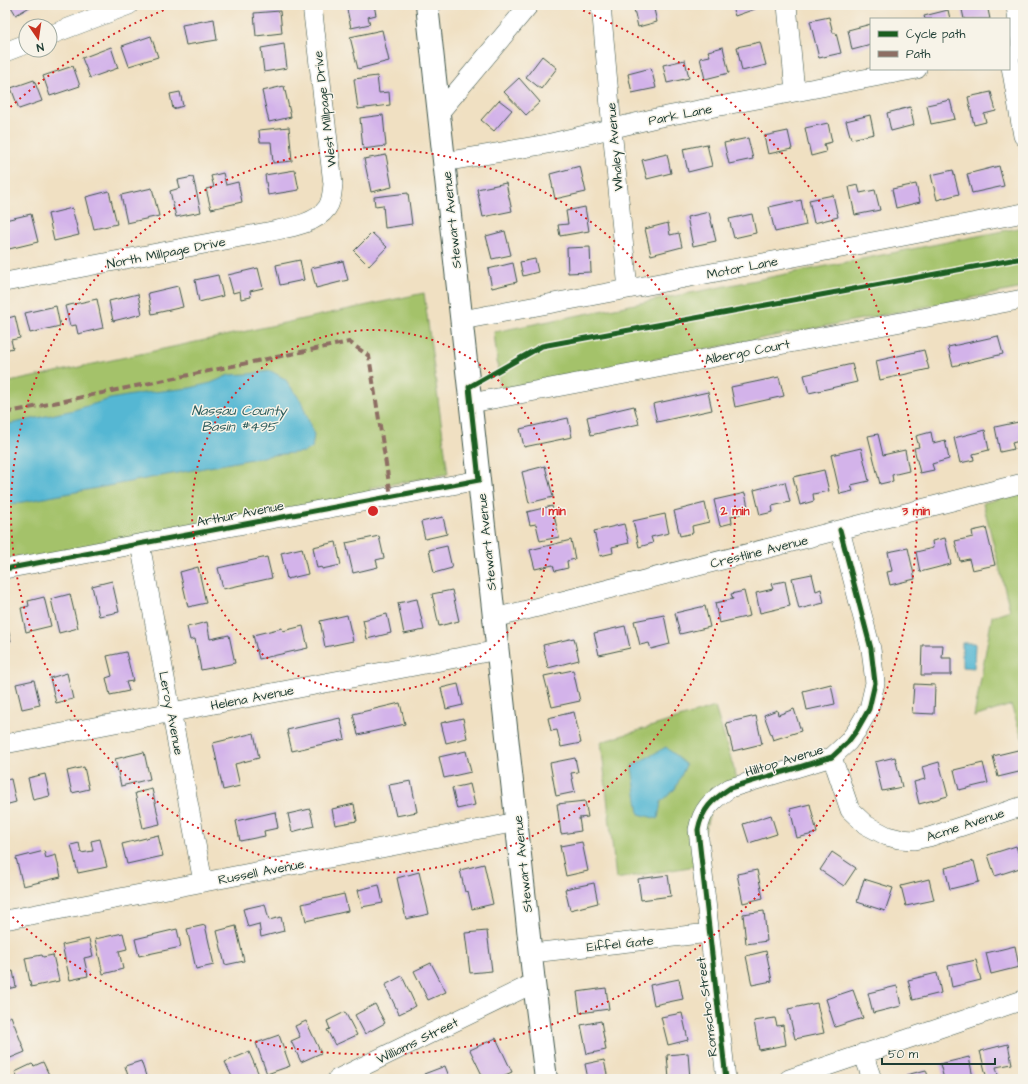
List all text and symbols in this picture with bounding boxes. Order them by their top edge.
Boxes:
north arrow [18,18,58,58]
legend [870,18,1010,70]
text: Cycle path [906,26,965,44]
text: N [35,39,45,55]
text: Path [906,46,931,63]
street label: West Millpage Drive [309,49,342,168]
street label: Park Lane [647,100,714,130]
street label: Whaley Avenue [602,102,629,192]
street label: Stewart Avenue [438,170,466,269]
street label: North Millpage Drive [105,233,227,274]
street label: Motor Lane [705,252,779,284]
street label: Albergo Court [703,335,792,370]
water label: Nassau County Basin #495 [191,401,288,437]
street label: Stewart Avenue [473,492,501,591]
street label: Arthur Avenue [195,497,285,531]
text: 1 min [542,503,566,520]
text: 2 min [720,503,749,520]
text: 3 min [901,503,930,520]
centre of rings [366,504,380,518]
street label: Crestline Avenue [708,531,810,573]
street label: Leroy Avenue [153,670,188,757]
street label: Helena Avenue [209,681,295,715]
street label: Hilltop Avenue [743,740,826,781]
street label: Acme Avenue [924,804,1007,846]
street label: Stewart Avenue [509,814,537,913]
street label: Russell Avenue [217,855,306,889]
street label: Eiffel Gate [586,932,655,956]
street label: Romscho Street [692,955,722,1058]
street label: Williams Street [374,1013,462,1068]
scale bar [882,1040,995,1066]
text: 50 m [888,1046,919,1063]

